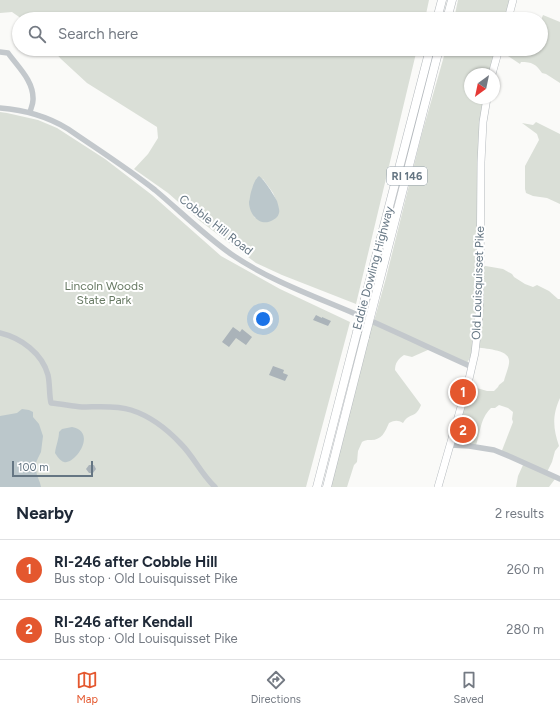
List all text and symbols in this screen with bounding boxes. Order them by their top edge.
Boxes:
search box [12,12,548,56]
icon: search [26,23,48,45]
text: Search here [58,25,138,43]
north arrow [464,68,500,104]
road number: RI 146 [387,167,427,185]
street label: Cobble Hill Road [176,192,256,258]
street label: Eddie Dowling Highway [350,204,396,331]
street label: Old Louisquisset Pike [469,225,487,340]
park label: Lincoln Woods State Park [64,279,144,307]
your location [253,309,273,329]
pin: 1 [450,377,476,407]
pin: 2 [450,415,476,445]
scale bar [12,459,93,478]
text: 100 m [18,461,49,474]
text: Nearby [16,503,74,523]
text: 2 results [495,506,544,521]
text: RI-246 after Cobble Hill [54,553,218,571]
text: 1 [26,562,32,577]
text: 260 m [507,562,544,577]
text: Bus stop · Old Louisquisset Pike [54,571,238,586]
text: RI-246 after Kendall [54,613,193,631]
text: 2 [25,622,33,637]
text: 280 m [506,622,544,637]
text: Bus stop · Old Louisquisset Pike [54,631,238,646]
tab: Map [76,669,98,706]
tab: Directions [251,669,301,706]
tab: Saved [453,669,484,706]

